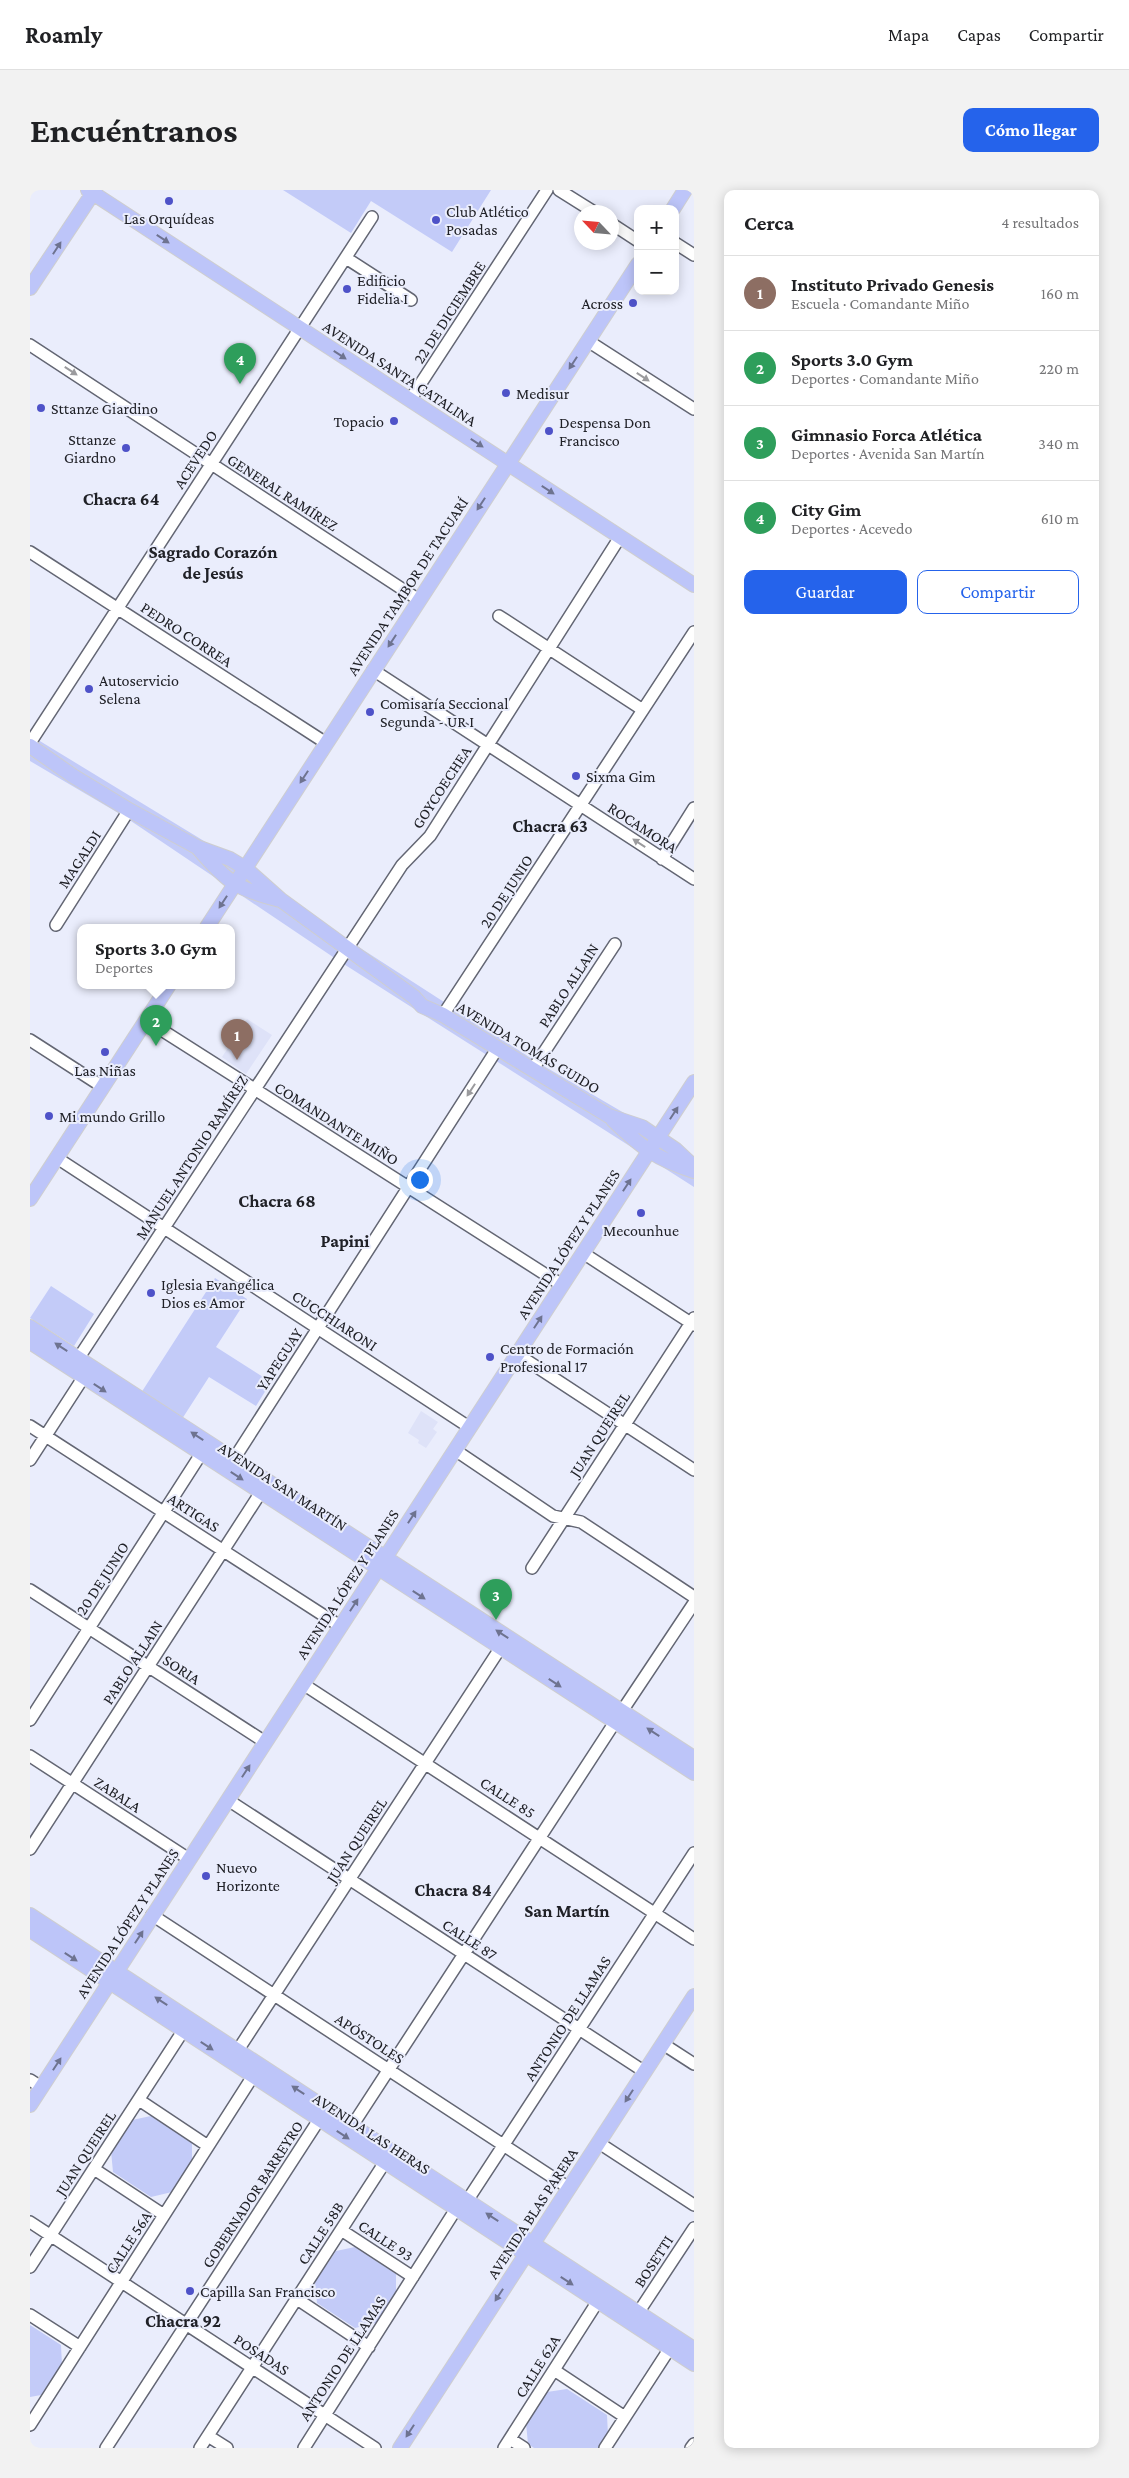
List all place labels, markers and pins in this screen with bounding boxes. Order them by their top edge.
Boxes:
marker: Las Orquídeas [163,195,175,207]
place label: Club Atlético Posadas [446,203,529,238]
place label: Las Orquídeas [124,210,214,228]
marker: Club Atlético Posadas [430,214,442,226]
place label: Edificio Fidelia I [357,272,408,307]
marker: Edificio Fidelia I [341,283,353,295]
place label: Across [581,295,623,312]
marker: Across [627,297,639,309]
pin: 4 [224,343,256,384]
place label: Medisur [516,385,570,402]
marker: Medisur [500,387,512,399]
place label: Sttanze Giardino [51,400,158,417]
marker: Sttanze Giardino [35,402,47,414]
place label: Topacio [333,413,384,431]
place label: Despensa Don Francisco [559,414,651,449]
marker: Topacio [388,415,400,427]
marker: Despensa Don Francisco [543,425,555,437]
place label: Sttanze Giardno [64,431,116,466]
marker: Sttanze Giardno [120,442,132,454]
place label: Autoservicio Selena [99,672,179,707]
marker: Autoservicio Selena [83,683,95,695]
place label: Comisaría Seccional Segunda - UR I [380,695,508,731]
marker: Comisaría Seccional Segunda - UR I [364,706,376,718]
place label: Sixma Gim [586,768,656,785]
marker: Sixma Gim [570,770,582,782]
pin: 2 [140,1005,172,1046]
pin: 1 [221,1019,253,1060]
marker: Las Niñas [99,1046,111,1058]
place label: Las Niñas [74,1062,136,1079]
place label: Mi mundo Grillo [59,1108,165,1125]
marker: Mi mundo Grillo [43,1110,55,1122]
marker: Mecounhue [635,1207,647,1219]
place label: Mecounhue [603,1222,679,1239]
place label: Iglesia Evangélica Dios es Amor [161,1276,275,1311]
marker: Iglesia Evangélica Dios es Amor [145,1287,157,1299]
place label: Centro de Formación Profesional 17 [500,1340,634,1375]
marker: Centro de Formación Profesional 17 [484,1351,496,1363]
pin: 3 [480,1579,512,1620]
place label: Nuevo Horizonte [216,1859,280,1894]
marker: Nuevo Horizonte [200,1870,212,1882]
place label: Capilla San Francisco [200,2283,335,2301]
marker: Capilla San Francisco [184,2285,196,2297]

